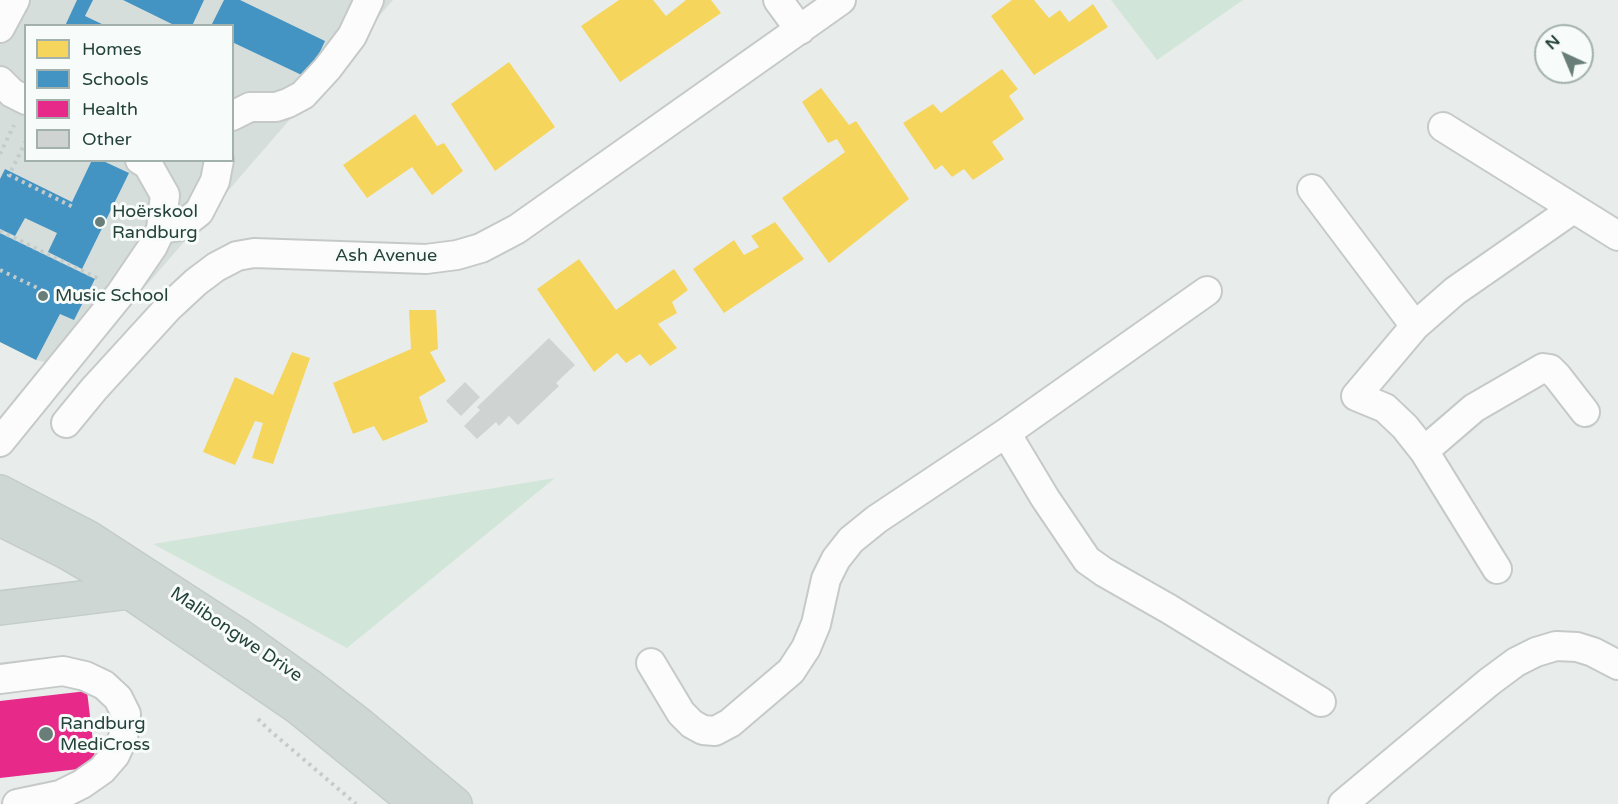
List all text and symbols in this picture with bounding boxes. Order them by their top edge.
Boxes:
legend [24,24,234,162]
north arrow [1534,24,1594,84]
text: N [1541,31,1564,54]
text: Homes [82,38,142,60]
text: Schools [82,68,149,90]
text: Health [82,98,138,120]
text: Other [82,128,132,150]
place label: Hoërskool Randburg [112,201,198,244]
marker: Hoërskool Randburg [93,215,107,229]
street label: Ash Avenue [335,245,437,267]
place label: Music School [55,285,169,307]
marker: Music School [36,289,50,303]
street label: Malibongwe Drive [166,583,306,687]
place label: Randburg MediCross [60,713,150,756]
marker: Randburg MediCross [37,725,55,743]

